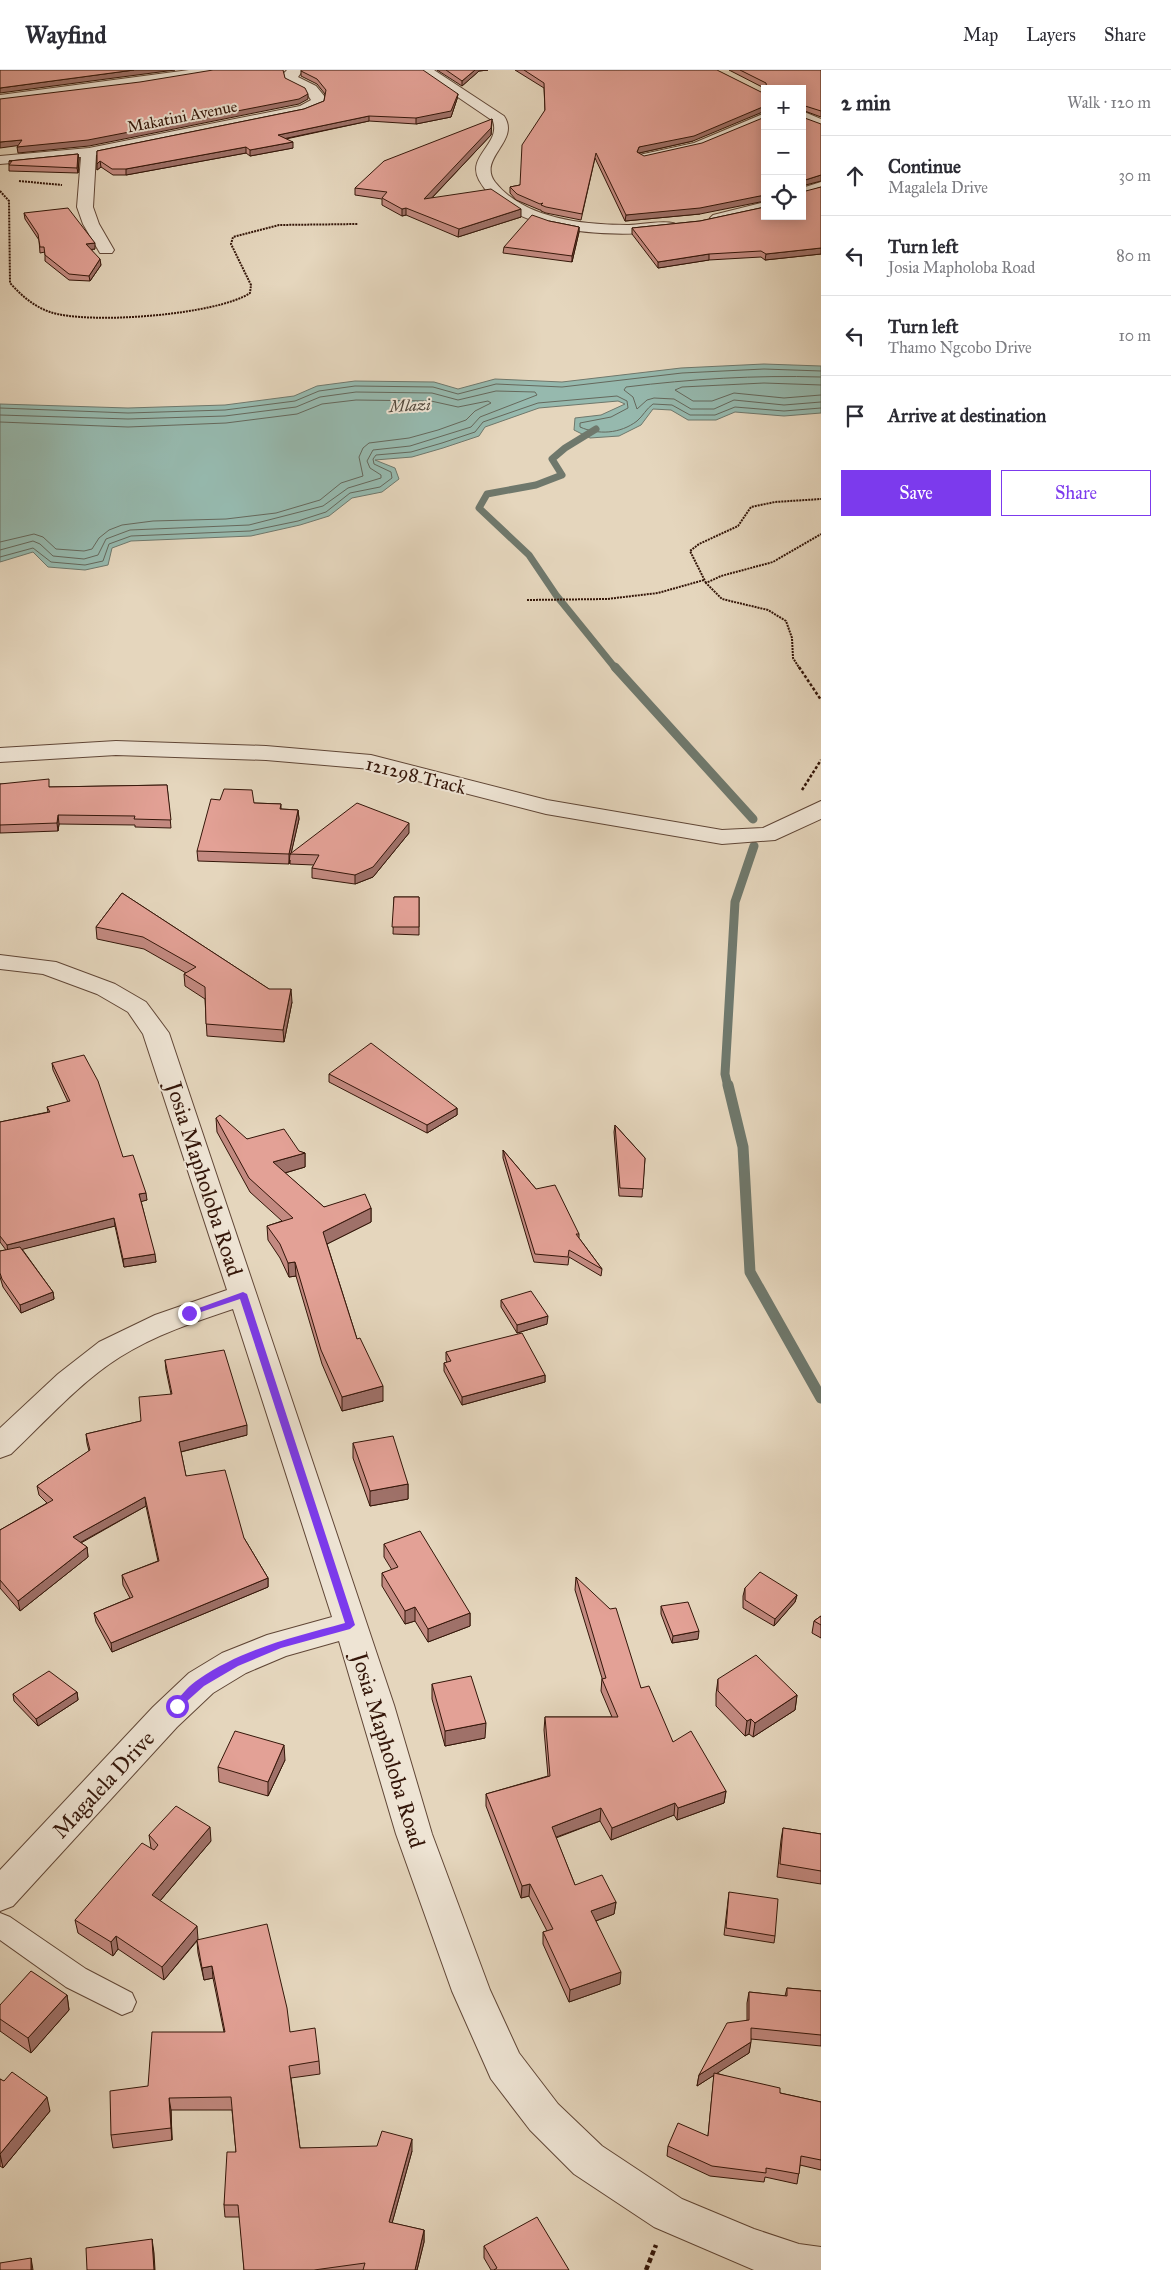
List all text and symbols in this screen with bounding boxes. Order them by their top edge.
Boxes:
text: Wayfind [25,20,107,50]
text: Map [963,24,998,46]
text: Layers [1026,24,1076,46]
text: Share [1104,24,1146,46]
map controls [761,85,806,220]
button: + [761,85,806,130]
text: 2 min [841,90,891,116]
text: Walk · 120 m [1067,93,1151,112]
street label: Makatini Avenue [125,96,239,137]
button: − [761,130,806,175]
text: Continue [888,155,961,178]
icon: ahead [841,162,869,190]
text: 30 m [1118,166,1151,185]
button: locate [761,175,806,220]
text: Magalela Drive [888,178,988,197]
text: Turn left [888,235,958,258]
icon: left [841,242,869,270]
text: 80 m [1116,246,1151,265]
text: Josia Mapholoba Road [888,258,1035,277]
text: Turn left [888,315,958,338]
icon: left [841,322,869,350]
text: 10 m [1119,326,1151,345]
text: Thamo Ngcobo Drive [888,338,1032,357]
water label: Mlazi [387,395,432,416]
icon: arrive [841,402,869,430]
text: Arrive at destination [888,404,1046,427]
button: Save [841,470,991,516]
button: Share [1001,470,1151,516]
street label: 121298 Track [363,752,469,799]
street label: Josia Mapholoba Road [160,1077,249,1280]
route end [178,1302,201,1325]
street label: Josia Mapholoba Road [345,1647,431,1851]
route start [166,1695,189,1718]
street label: Magalela Drive [47,1725,160,1844]

